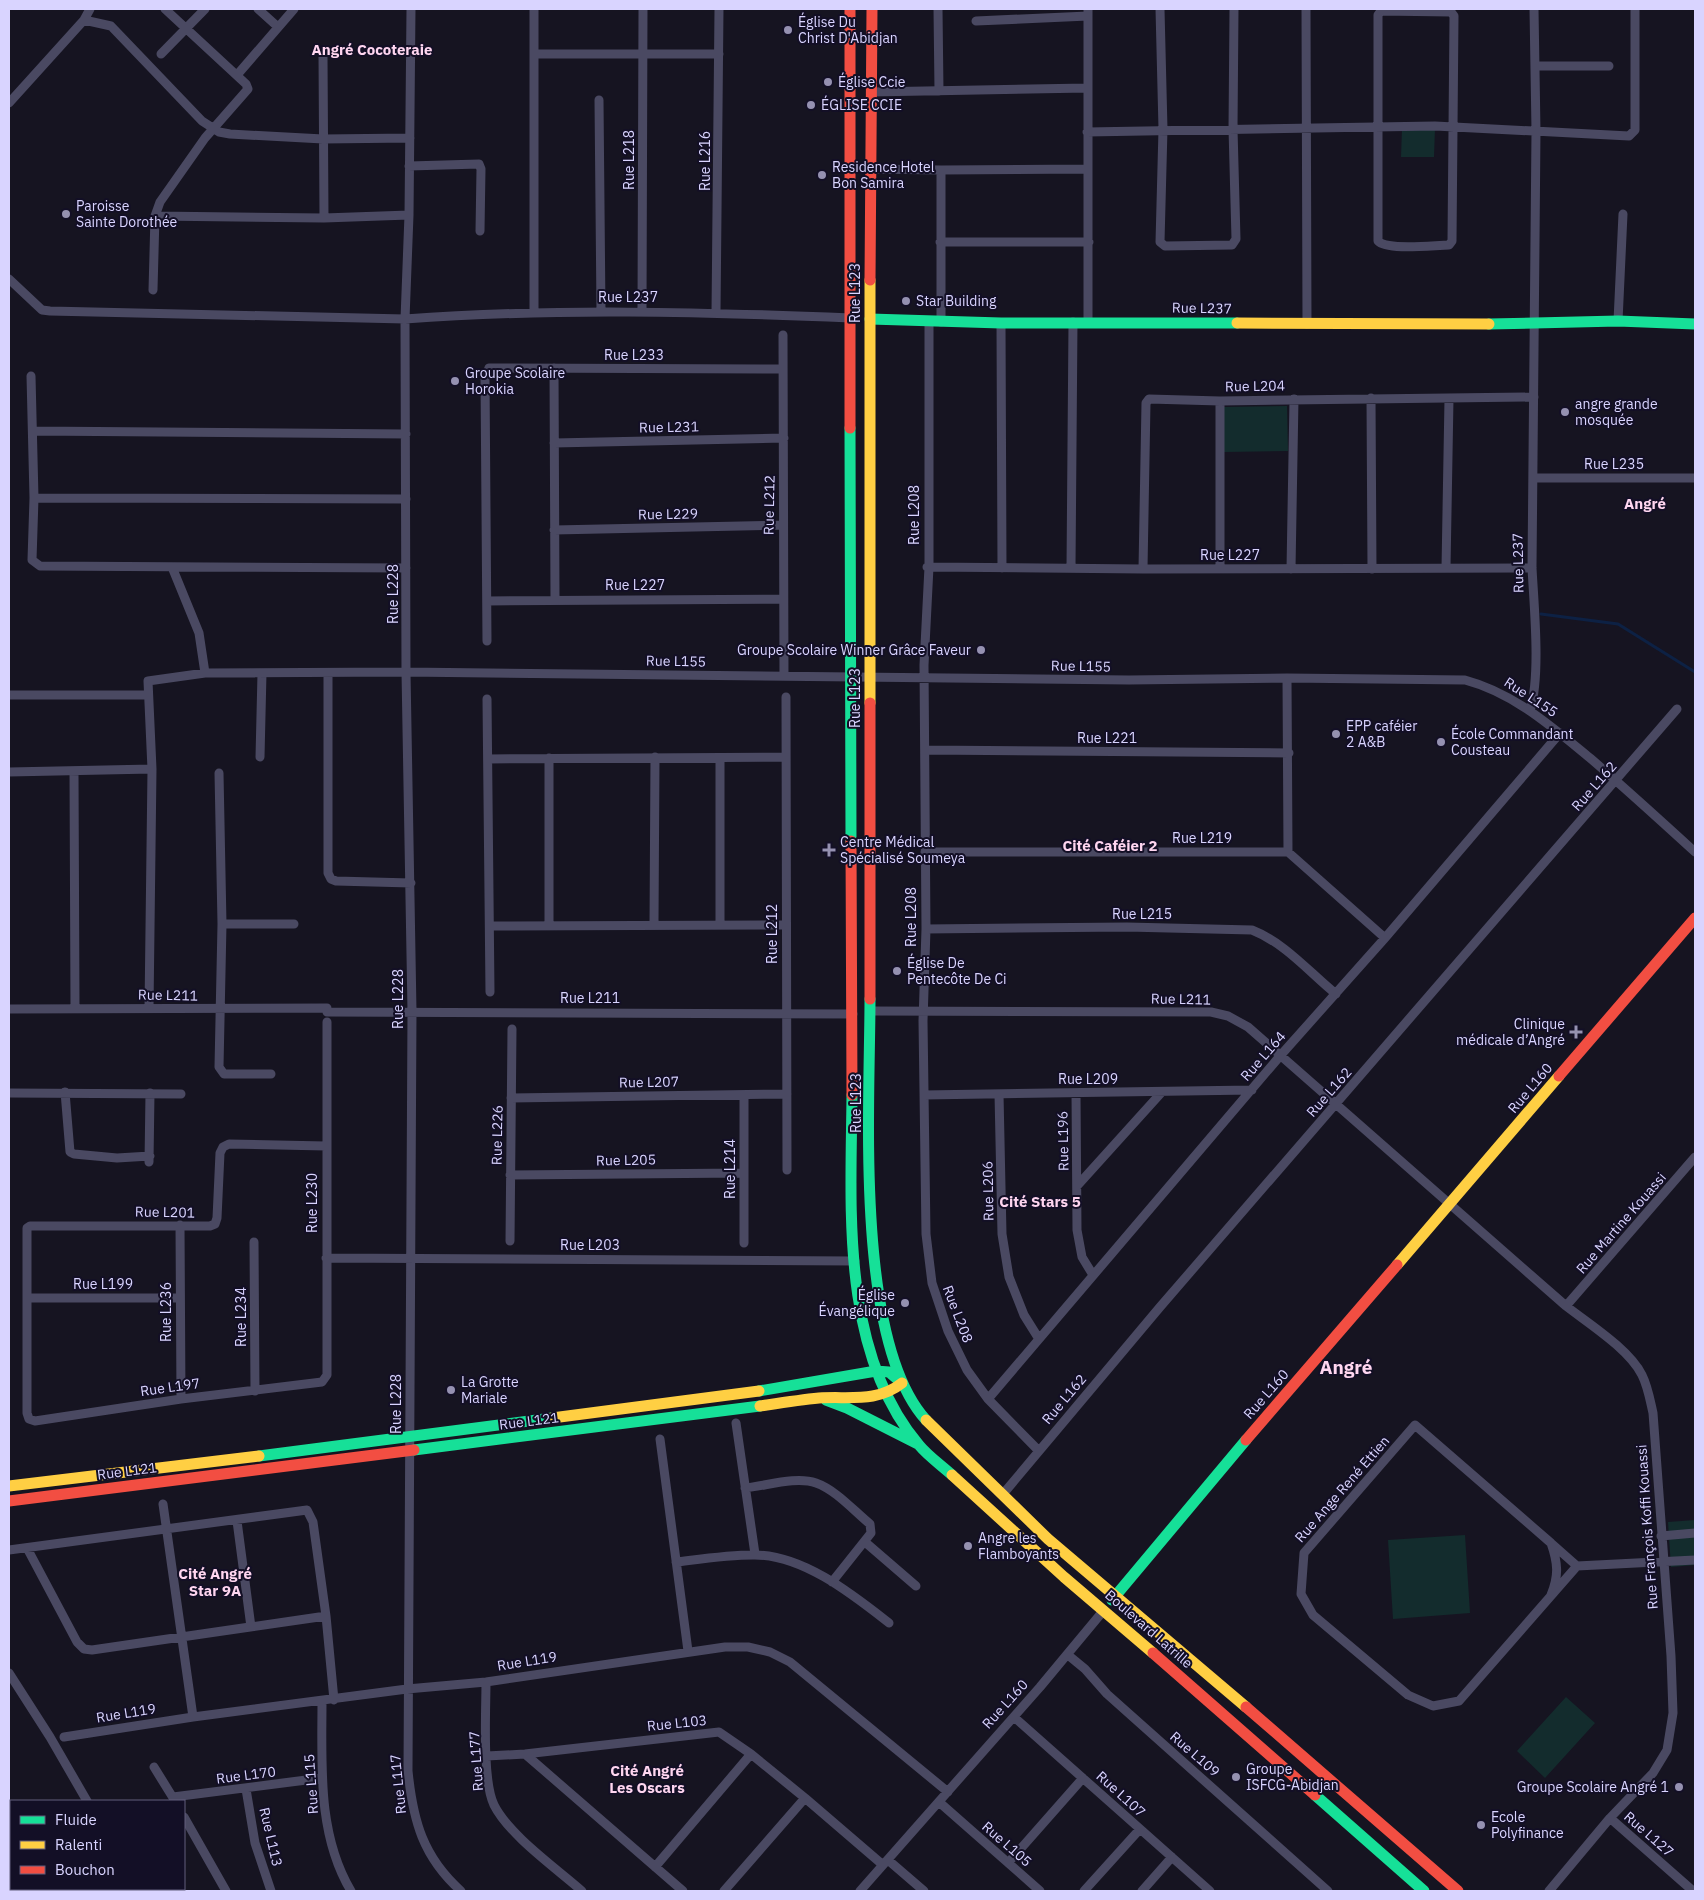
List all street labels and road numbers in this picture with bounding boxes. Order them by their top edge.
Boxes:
street label: Rue L218 [620,130,638,190]
street label: Rue L216 [696,131,714,191]
street label: Rue L123 [846,263,864,323]
street label: Rue L237 [598,288,658,306]
street label: Rue L237 [1172,298,1232,318]
street label: Rue L233 [604,346,664,364]
street label: Rue L204 [1225,376,1285,396]
street label: Rue L231 [639,417,699,437]
street label: Rue L235 [1584,455,1644,473]
street label: Rue L212 [759,475,779,535]
street label: Rue L208 [905,485,923,545]
street label: Rue L229 [638,504,698,524]
street label: Rue L237 [1508,533,1528,593]
street label: Rue L227 [1200,546,1260,564]
street label: Rue L228 [384,564,402,624]
street label: Rue L227 [605,576,665,594]
street label: Rue L155 [646,651,706,671]
street label: Rue L155 [1051,656,1111,676]
street label: Rue L123 [846,668,864,728]
street label: Rue L155 [1501,673,1561,721]
street label: Rue L221 [1077,729,1137,747]
street label: Rue L162 [1567,757,1621,815]
street label: Rue L219 [1172,829,1232,847]
street label: Rue L208 [902,887,920,947]
street label: Rue L212 [763,904,781,964]
street label: Rue L215 [1112,905,1172,923]
street label: Rue L228 [389,969,407,1029]
street label: Rue L211 [138,985,198,1005]
street label: Rue L211 [560,989,620,1007]
street label: Rue L211 [1151,989,1211,1009]
street label: Rue L164 [1236,1027,1290,1085]
street label: Rue L160 [1504,1059,1556,1117]
street label: Rue L162 [1302,1063,1356,1121]
street label: Rue L209 [1058,1070,1118,1088]
street label: Rue L207 [619,1072,679,1092]
street label: Rue L123 [847,1073,865,1133]
street label: Rue L226 [487,1105,507,1165]
street label: Rue L196 [1053,1111,1073,1171]
street label: Rue L214 [721,1139,739,1199]
street label: Rue L205 [596,1150,656,1170]
street label: Rue L206 [978,1161,998,1221]
street label: Rue Martine Kouassi [1572,1169,1670,1277]
street label: Rue L230 [303,1173,321,1233]
street label: Rue L201 [135,1202,195,1222]
street label: Rue L203 [560,1236,620,1254]
street label: Rue L199 [73,1275,133,1293]
street label: Rue L236 [157,1282,175,1342]
street label: Rue L208 [939,1283,977,1345]
street label: Rue L234 [232,1287,250,1347]
street label: Rue L160 [1239,1365,1293,1423]
street label: Rue L162 [1038,1370,1090,1428]
street label: Rue L197 [139,1374,201,1400]
street label: Rue L228 [387,1374,405,1434]
street label: Rue L121 [498,1408,560,1434]
street label: Rue Ange René Ettien [1291,1432,1393,1546]
street label: Rue François Koffi Kouassi [1632,1444,1662,1610]
street label: Rue L121 [96,1458,158,1484]
street label: Boulevard Latrille [1101,1586,1197,1672]
street label: Rue L119 [496,1647,558,1675]
street label: Rue L160 [978,1676,1032,1732]
street label: Rue L119 [95,1699,157,1727]
street label: Rue L103 [646,1711,708,1735]
street label: Rue L109 [1166,1727,1224,1781]
street label: Rue L177 [465,1730,487,1792]
street label: Rue L115 [300,1753,322,1815]
street label: Rue L117 [386,1753,410,1815]
street label: Rue L170 [215,1762,277,1788]
street label: Rue L107 [1093,1767,1149,1821]
street label: Rue L113 [255,1806,287,1868]
street label: Rue L127 [1620,1807,1678,1861]
street label: Rue L105 [978,1817,1036,1871]

